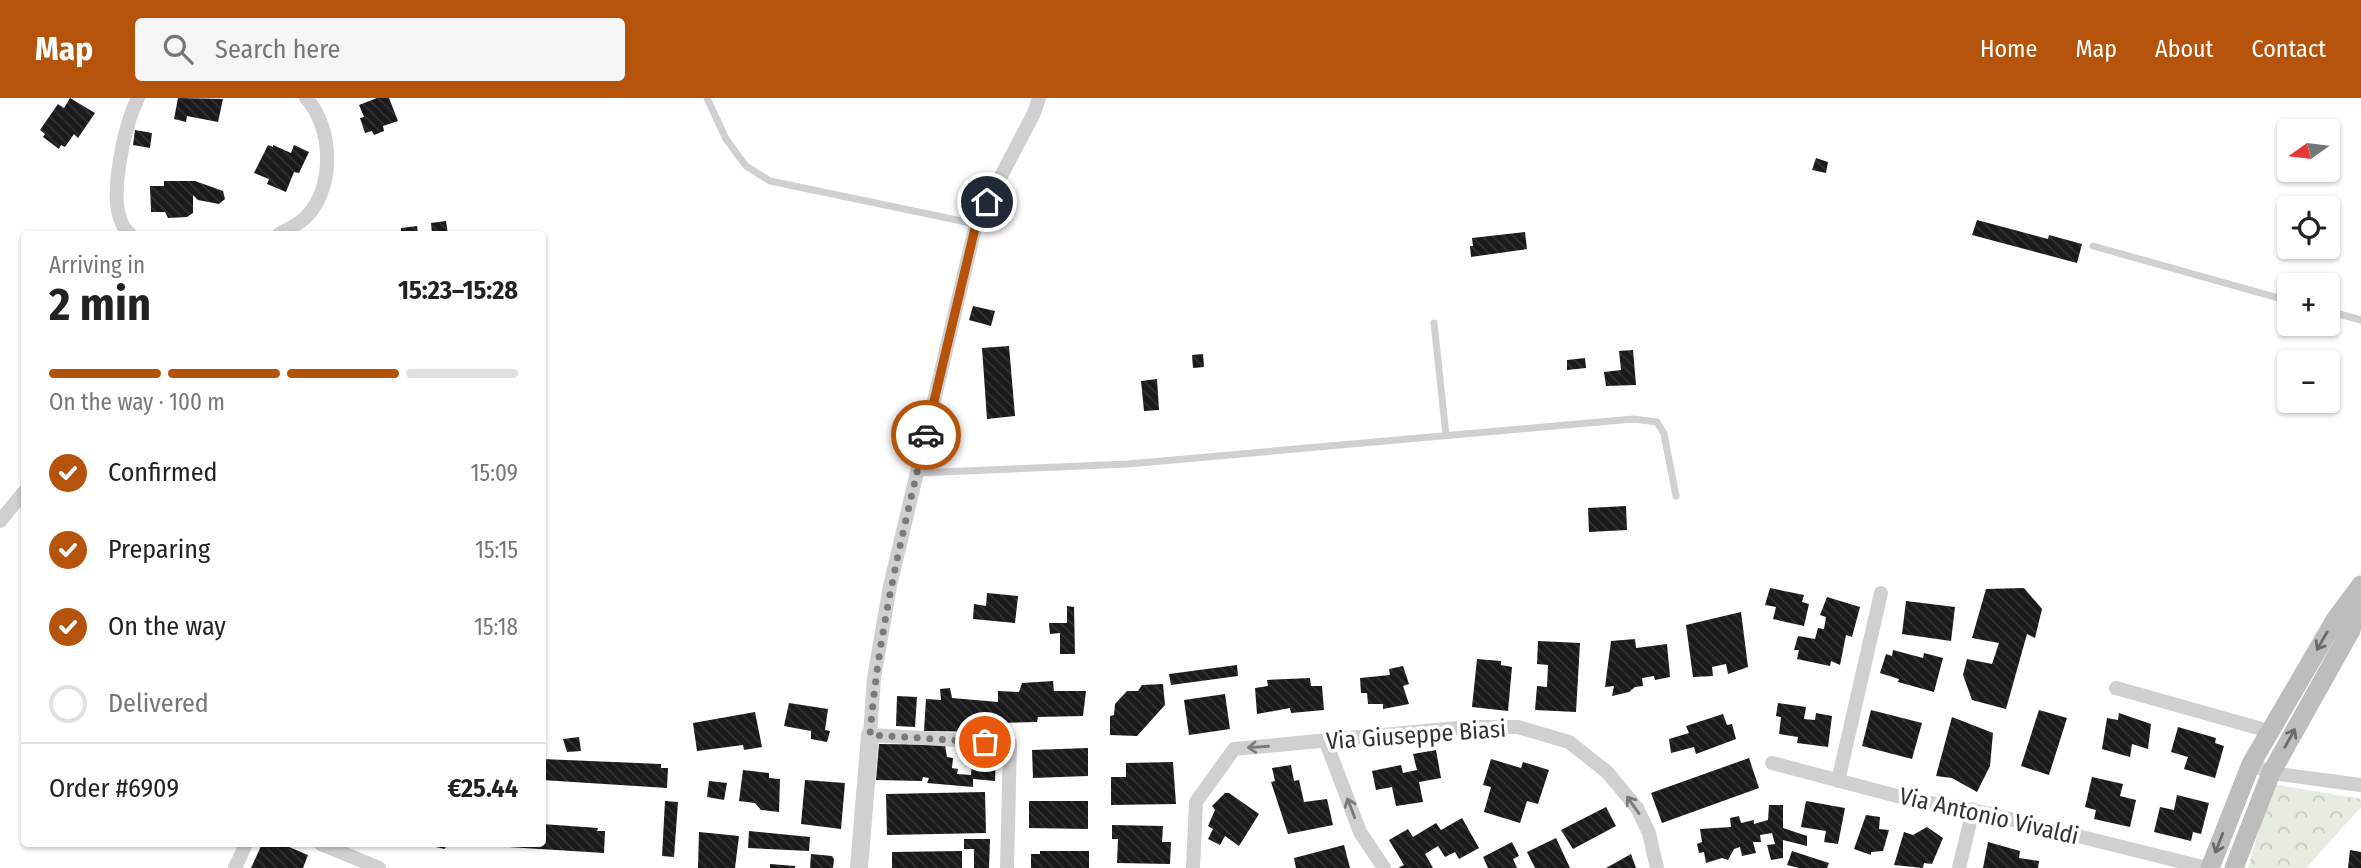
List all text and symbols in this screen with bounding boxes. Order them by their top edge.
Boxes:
search box [135,18,625,81]
text: Map [35,29,93,69]
icon: search [159,30,197,68]
text: Search here [215,34,340,65]
text: Home [1980,35,2037,63]
text: Map [2075,35,2117,63]
text: About [2155,35,2213,63]
text: Contact [2251,35,2326,63]
north arrow [2277,119,2340,182]
map controls [2277,119,2340,413]
pin [957,172,1017,232]
icon: home [968,183,1006,221]
button: locate [2277,196,2340,259]
text: Arriving in [49,251,145,279]
button: + [2277,273,2340,336]
text: 15:23–15:28 [398,275,518,306]
text: 2 min [49,277,151,332]
button: − [2277,350,2340,413]
text: On the way · 100 m [49,388,225,416]
courier [891,400,961,470]
icon: car [907,416,945,454]
icon: check [49,454,87,492]
text: Confirmed [108,457,218,488]
text: 15:09 [471,459,518,487]
icon: check [49,531,87,569]
text: Preparing [108,534,210,565]
text: 15:15 [475,536,518,564]
icon: check [49,608,87,646]
text: On the way [108,611,226,642]
text: 15:18 [474,613,518,641]
one-way arrow [2315,630,2329,650]
text: Delivered [108,688,209,719]
pin [955,712,1015,772]
street label: Via Giuseppe Biasi [1325,715,1507,755]
icon: bag [966,723,1004,761]
one-way arrow [2284,728,2297,749]
one-way arrow [1247,741,1270,754]
text: Order #6909 [49,773,179,804]
text: €25.44 [447,773,518,804]
street label: Via Antonio Vivaldi [1897,782,2081,850]
one-way arrow [1626,796,1640,815]
one-way arrow [1344,798,1357,820]
one-way arrow [2212,832,2225,853]

